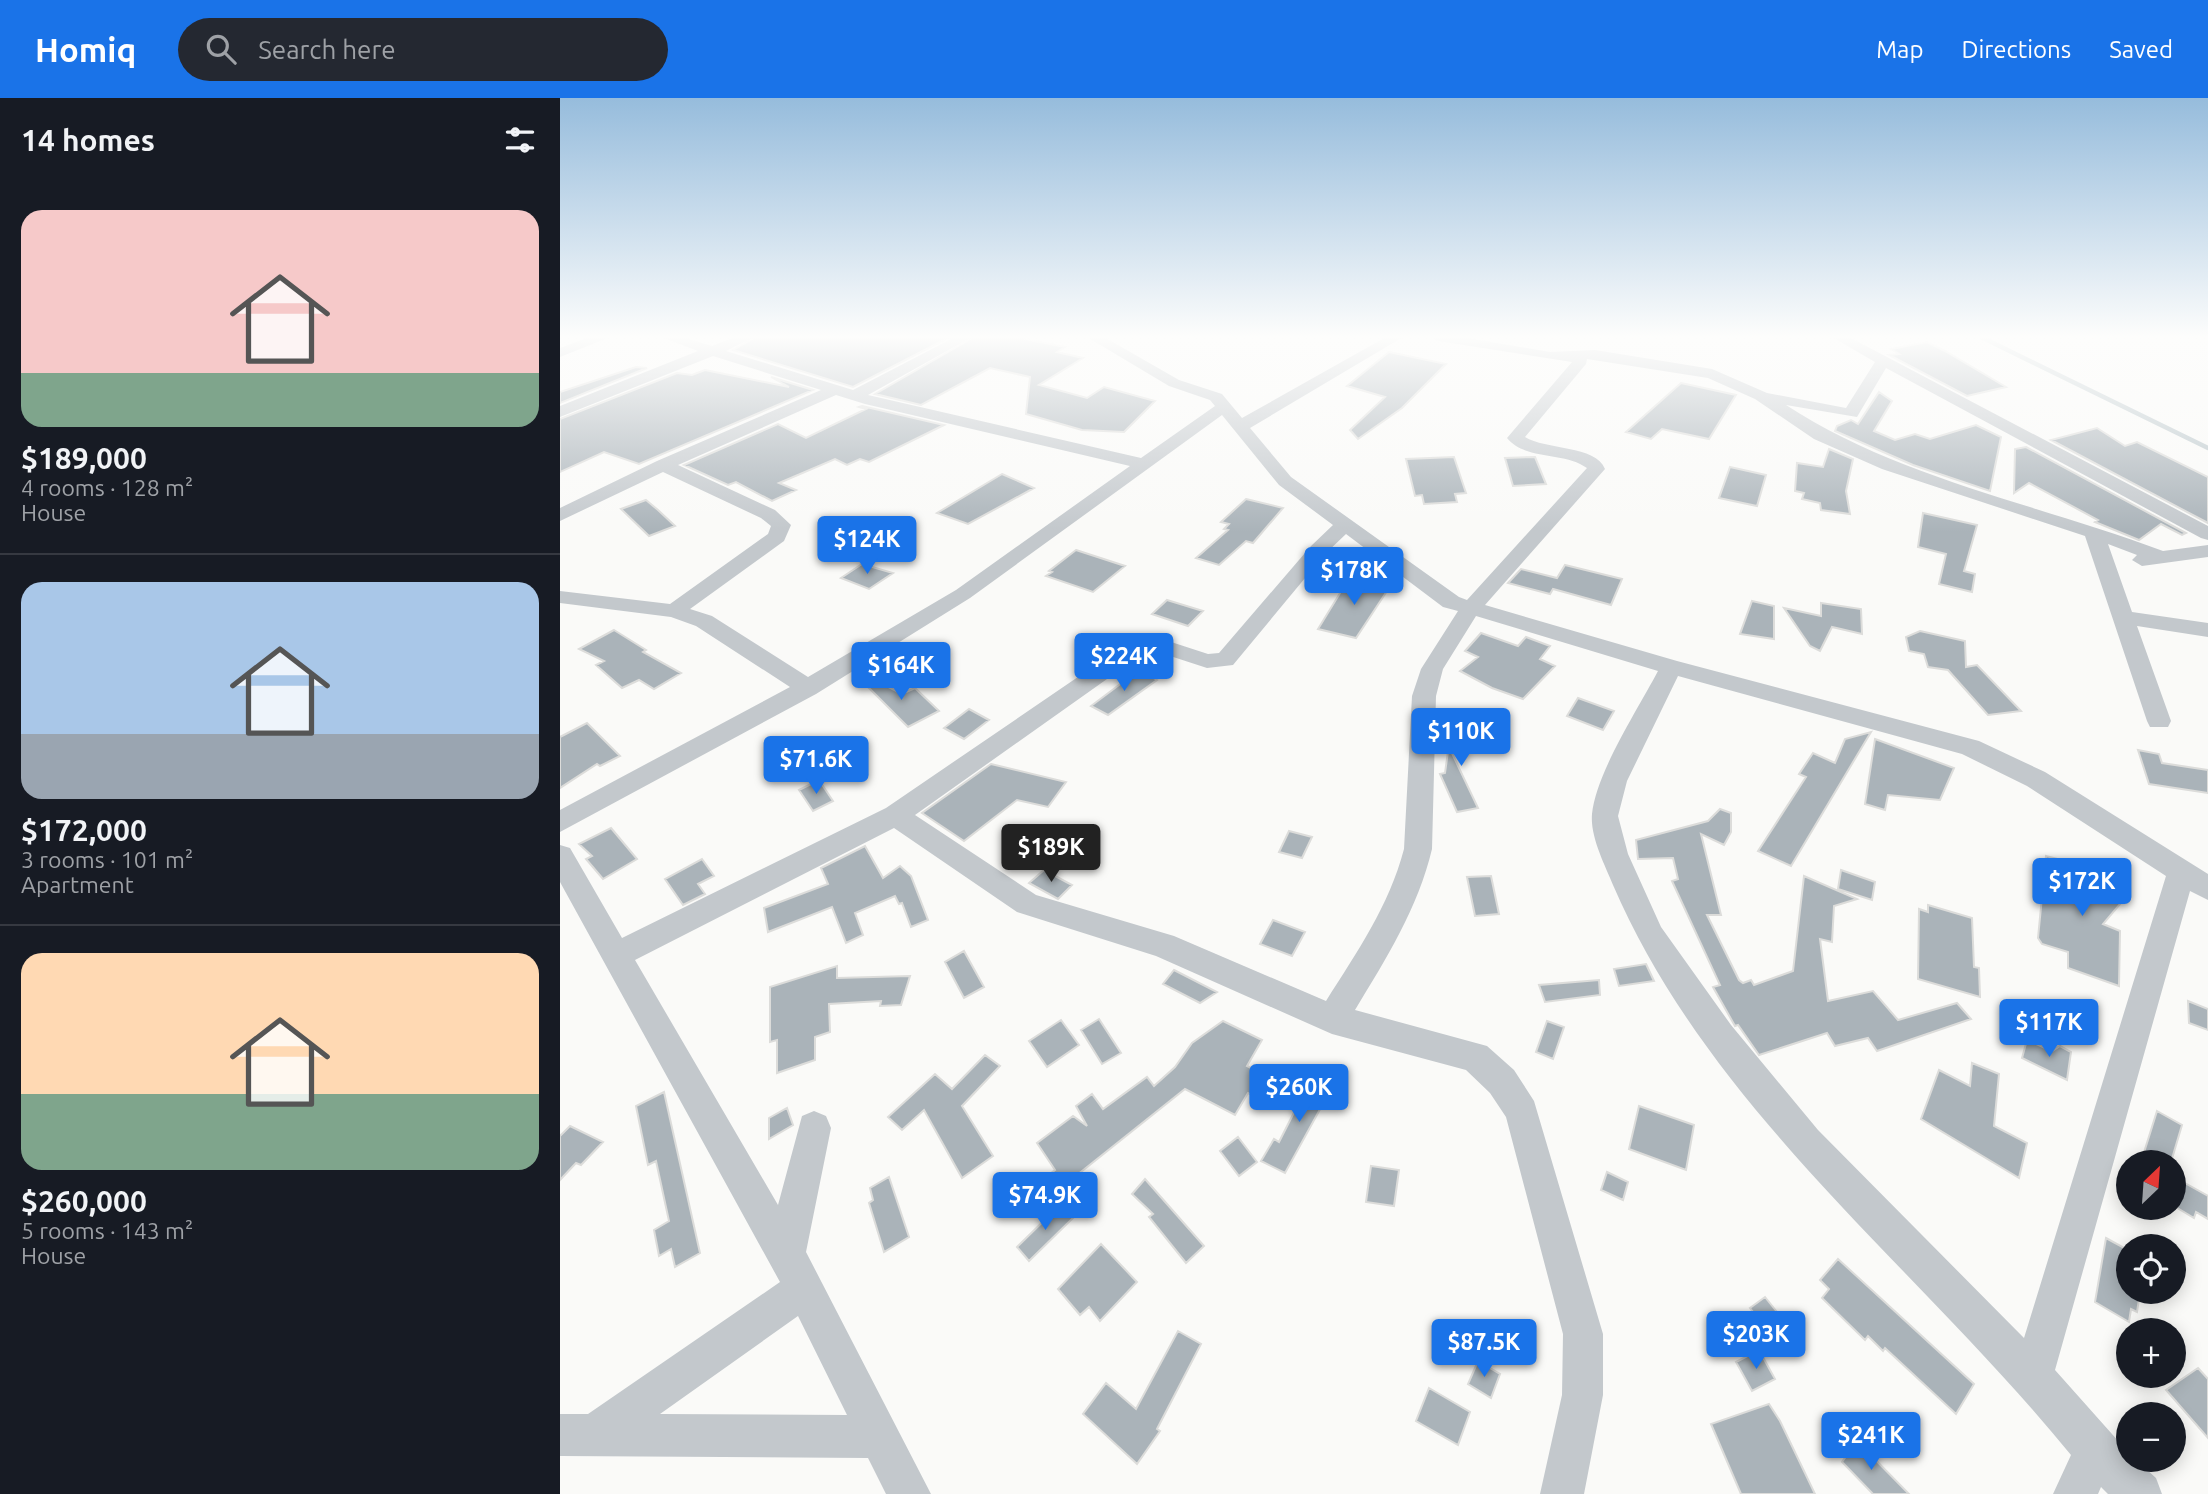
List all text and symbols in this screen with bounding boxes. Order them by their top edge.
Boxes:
search box [178,18,668,81]
icon: search [202,30,240,68]
text: Homiq [35,31,136,68]
text: Search here [258,35,396,64]
text: Map [1876,36,1923,63]
text: Directions [1961,36,2071,63]
text: Saved [2109,36,2173,63]
icon: filters [501,121,539,159]
text: 14 homes [21,123,155,157]
icon: home [217,256,343,382]
text: $189,000 [21,441,147,475]
text: 4 rooms · 128 m² [21,475,193,500]
text: House [21,500,86,525]
pin: $124K [818,517,916,576]
text: $124K [833,526,901,551]
pin: $178K [1305,547,1403,607]
text: $178K [1320,557,1388,582]
icon: home [217,628,343,754]
pin: $224K [1075,634,1173,693]
pin: $164K [852,642,950,702]
text: $224K [1090,643,1158,668]
text: $164K [867,652,935,677]
pin: $110K [1412,708,1510,768]
text: $110K [1427,718,1495,743]
pin: $71.6K [759,736,873,796]
text: $71.6K [780,746,852,771]
text: $172,000 [21,813,147,847]
pin: $189K [1002,824,1100,884]
text: $189K [1017,834,1085,859]
text: 3 rooms · 101 m² [21,847,193,872]
pin: $172K [2033,858,2131,918]
text: $172K [2048,868,2116,893]
text: Apartment [21,872,134,897]
icon: home [217,999,343,1125]
pin: $117K [2000,1000,2098,1059]
text: $117K [2015,1009,2083,1034]
pin: $260K [1250,1065,1348,1124]
text: $260K [1265,1074,1333,1099]
north arrow [2116,1150,2186,1220]
map controls [2116,1150,2186,1472]
pin: $74.9K [988,1172,1102,1232]
text: $74.9K [1009,1182,1081,1207]
text: $260,000 [21,1184,147,1218]
text: 5 rooms · 143 m² [21,1218,193,1243]
button: locate [2116,1234,2186,1304]
text: House [21,1243,86,1268]
pin: $203K [1707,1312,1805,1371]
button: + [2116,1318,2186,1388]
pin: $87.5K [1427,1320,1541,1379]
text: $203K [1722,1321,1790,1346]
text: $87.5K [1448,1329,1520,1354]
button: − [2116,1402,2186,1472]
pin: $241K [1822,1412,1920,1472]
text: $241K [1837,1422,1905,1447]

